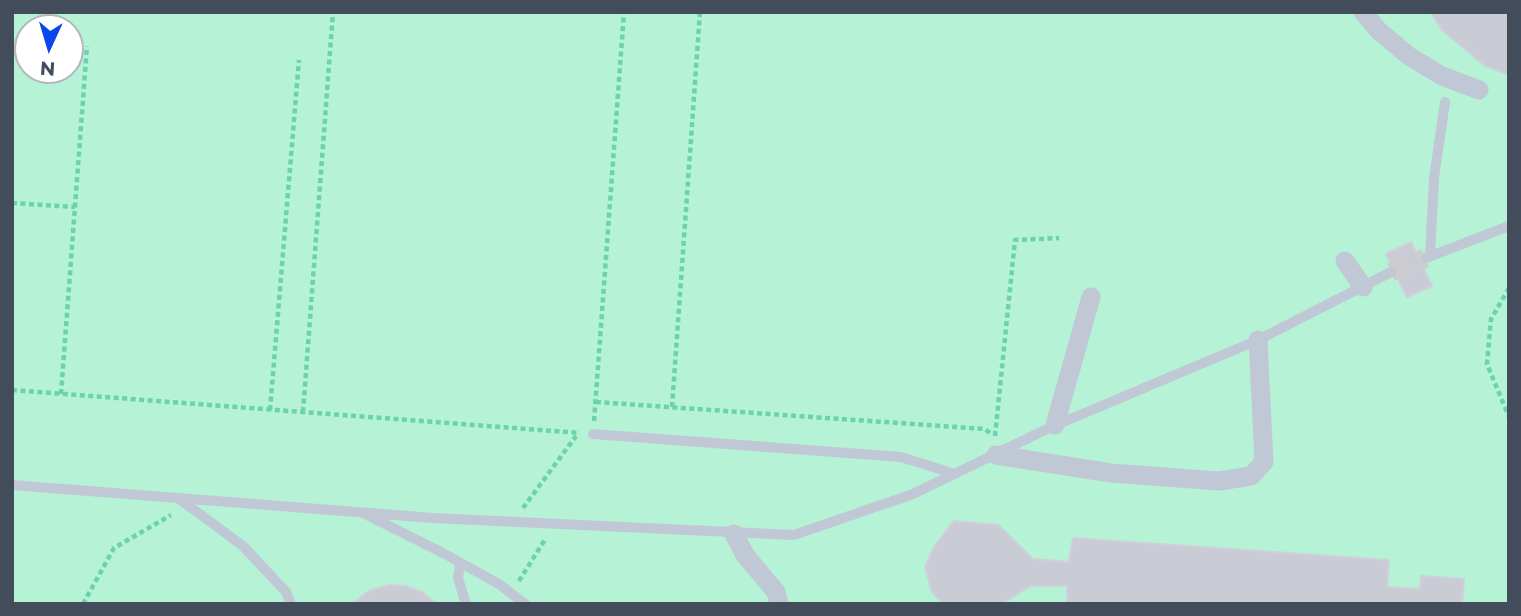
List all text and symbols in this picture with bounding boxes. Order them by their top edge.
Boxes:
north arrow [14,14,84,84]
text: N [39,56,56,80]

